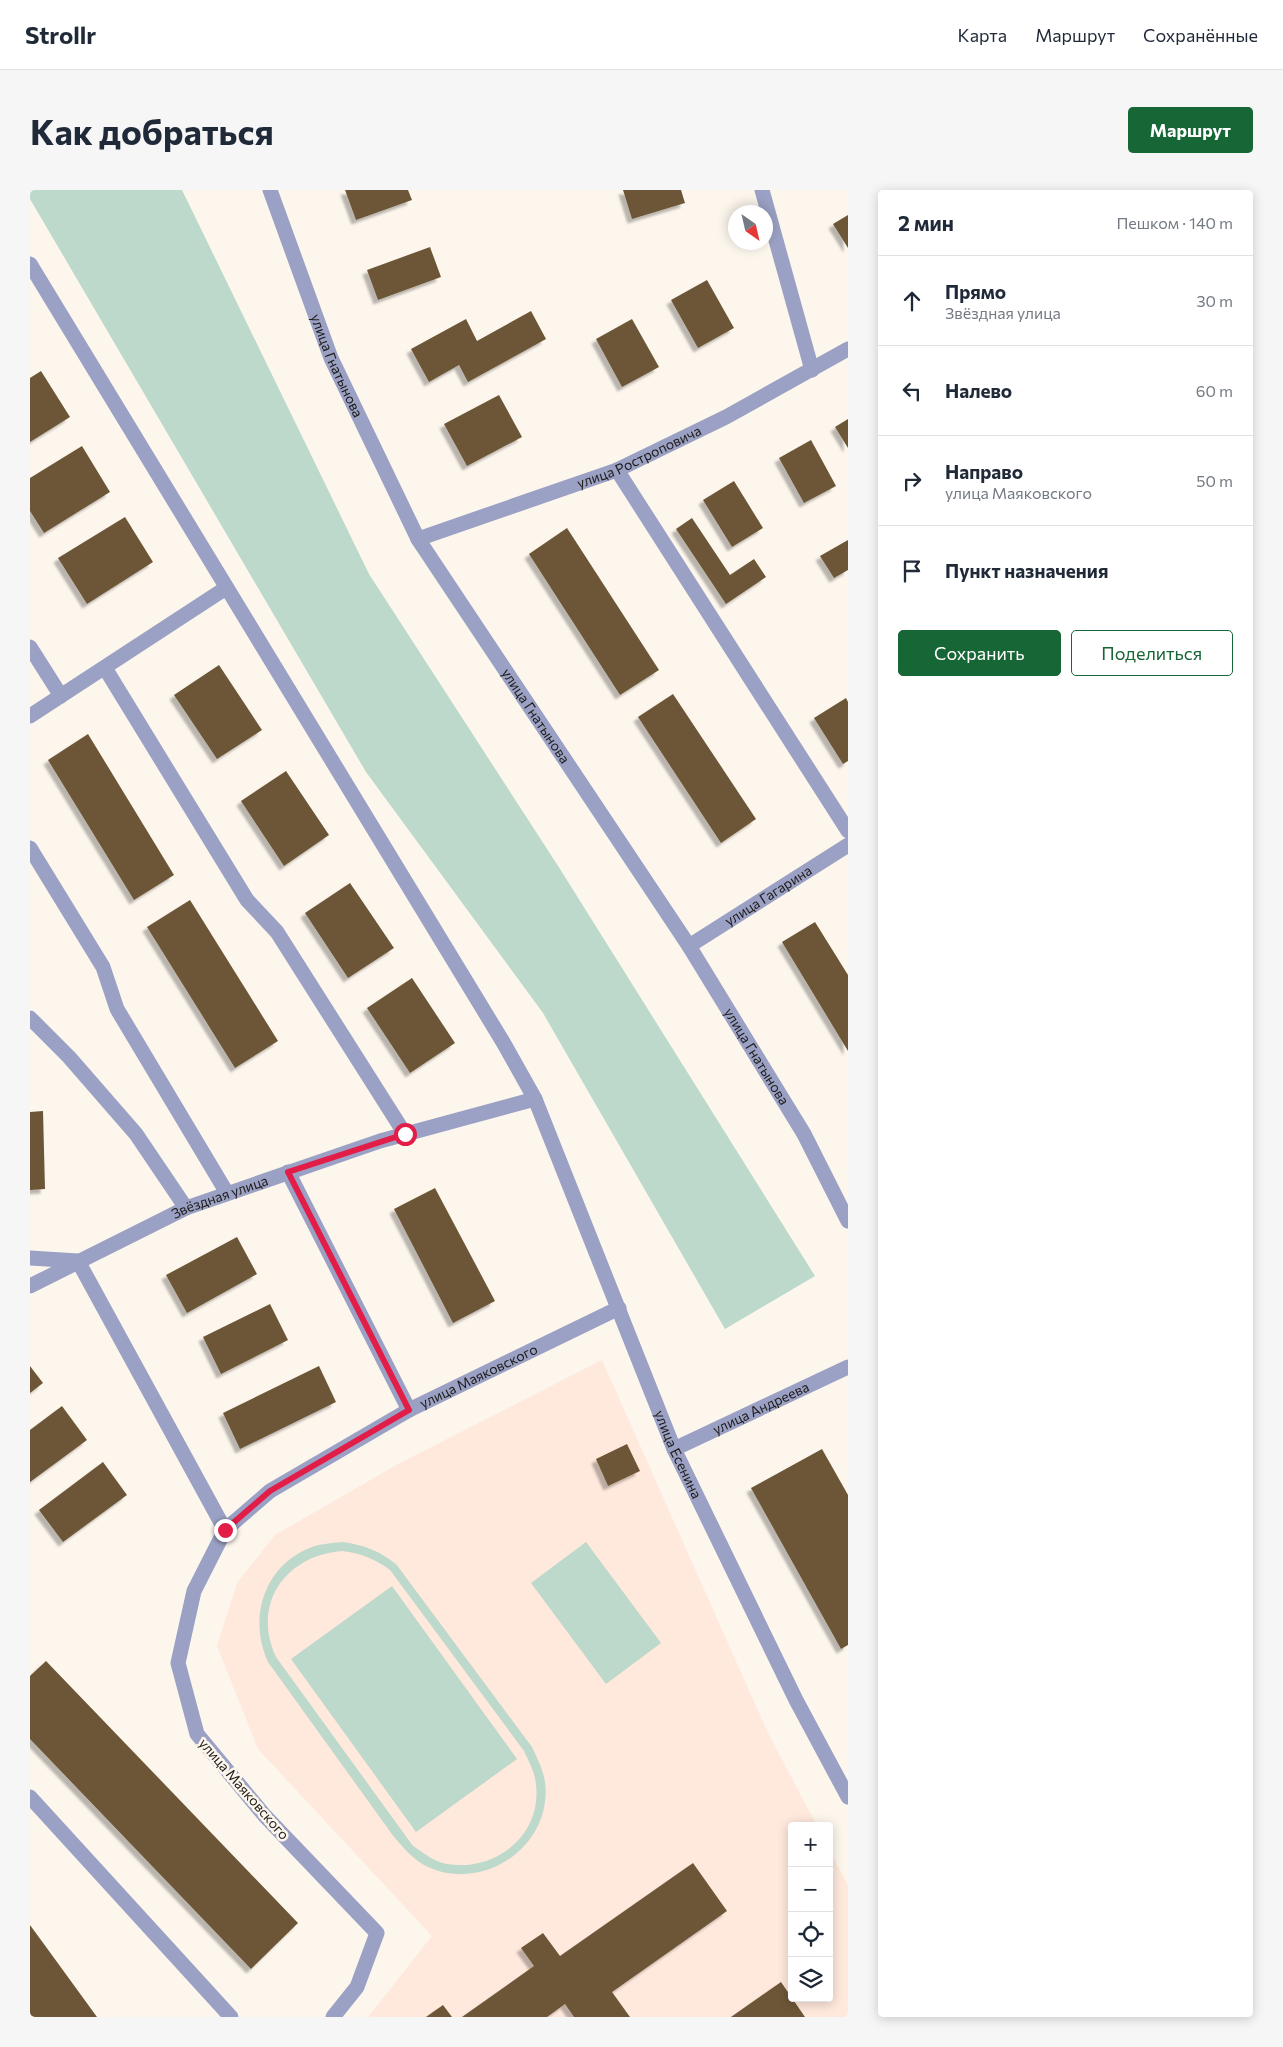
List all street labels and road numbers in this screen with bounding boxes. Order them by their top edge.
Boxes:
street label: улица Гнатынова [308,312,367,420]
street label: улица Ростроповича [574,421,704,491]
street label: улица Гнатынова [498,665,574,766]
street label: улица Гагарина [721,861,815,929]
street label: улица Гнатынова [721,1004,793,1108]
street label: Звёздная улица [168,1171,270,1222]
street label: улица Маяковского [417,1340,540,1412]
street label: улица Андреева [710,1378,812,1438]
street label: улица Есенина [651,1408,706,1501]
street label: улица Маяковского [196,1735,293,1843]

